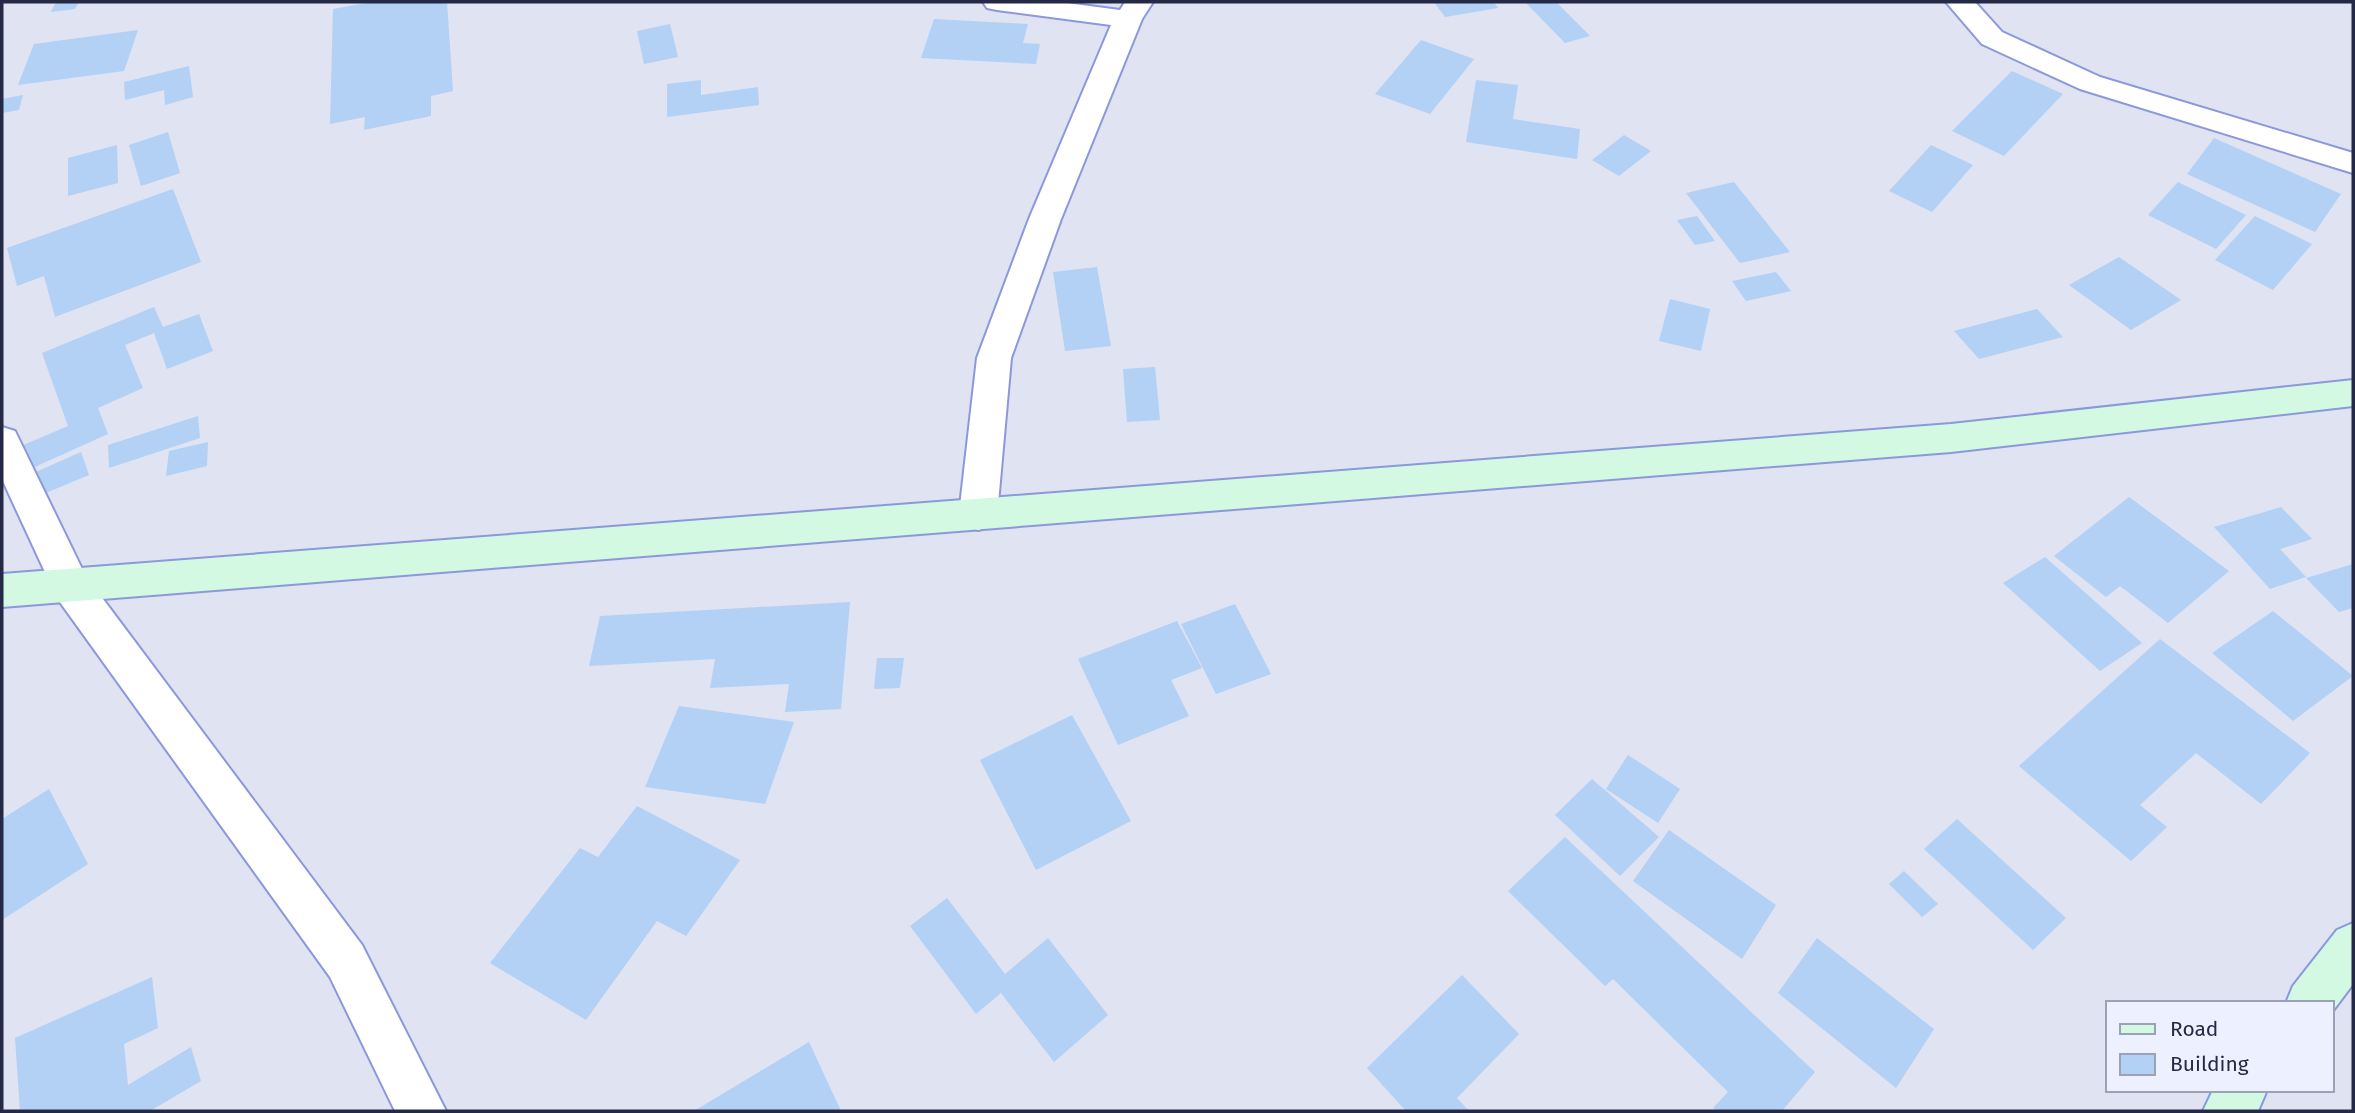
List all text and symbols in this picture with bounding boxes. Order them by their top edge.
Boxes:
legend [2106,1001,2334,1092]
text: Road [2170,1016,2218,1042]
text: Building [2170,1051,2249,1077]

